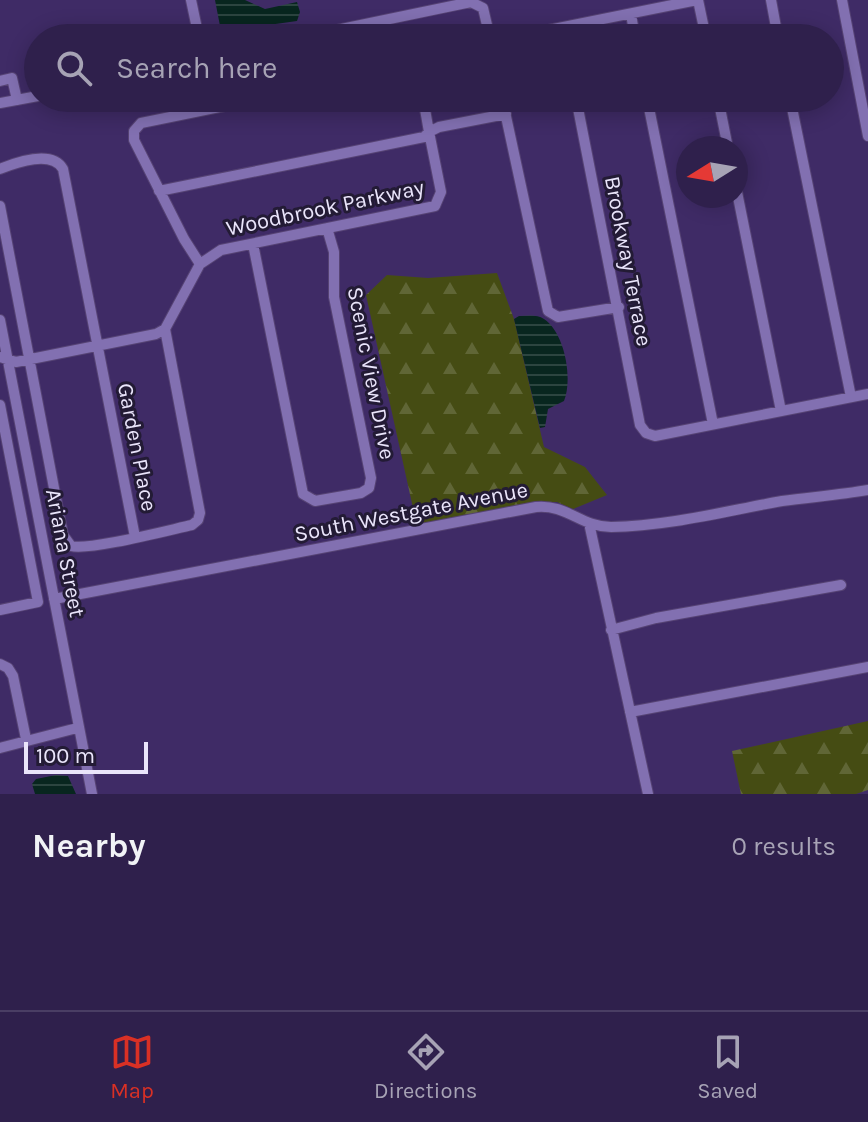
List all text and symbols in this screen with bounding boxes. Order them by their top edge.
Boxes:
search box [24,24,844,112]
icon: search [52,46,96,90]
text: Search here [116,50,277,86]
north arrow [676,136,748,208]
street label: Woodbrook Parkway [224,174,427,242]
street label: Brookway Terrace [599,174,657,349]
street label: Scenic View Drive [342,285,400,462]
street label: Garden Place [112,381,162,514]
street label: South Westgate Avenue [292,477,530,547]
street label: Ariana Street [40,487,90,620]
scale bar [24,738,148,774]
text: 100 m [36,743,95,769]
text: Nearby [32,826,146,866]
text: 0 results [732,831,836,862]
tab: Map [110,1030,154,1104]
tab: Directions [374,1030,477,1104]
tab: Saved [697,1030,758,1104]

